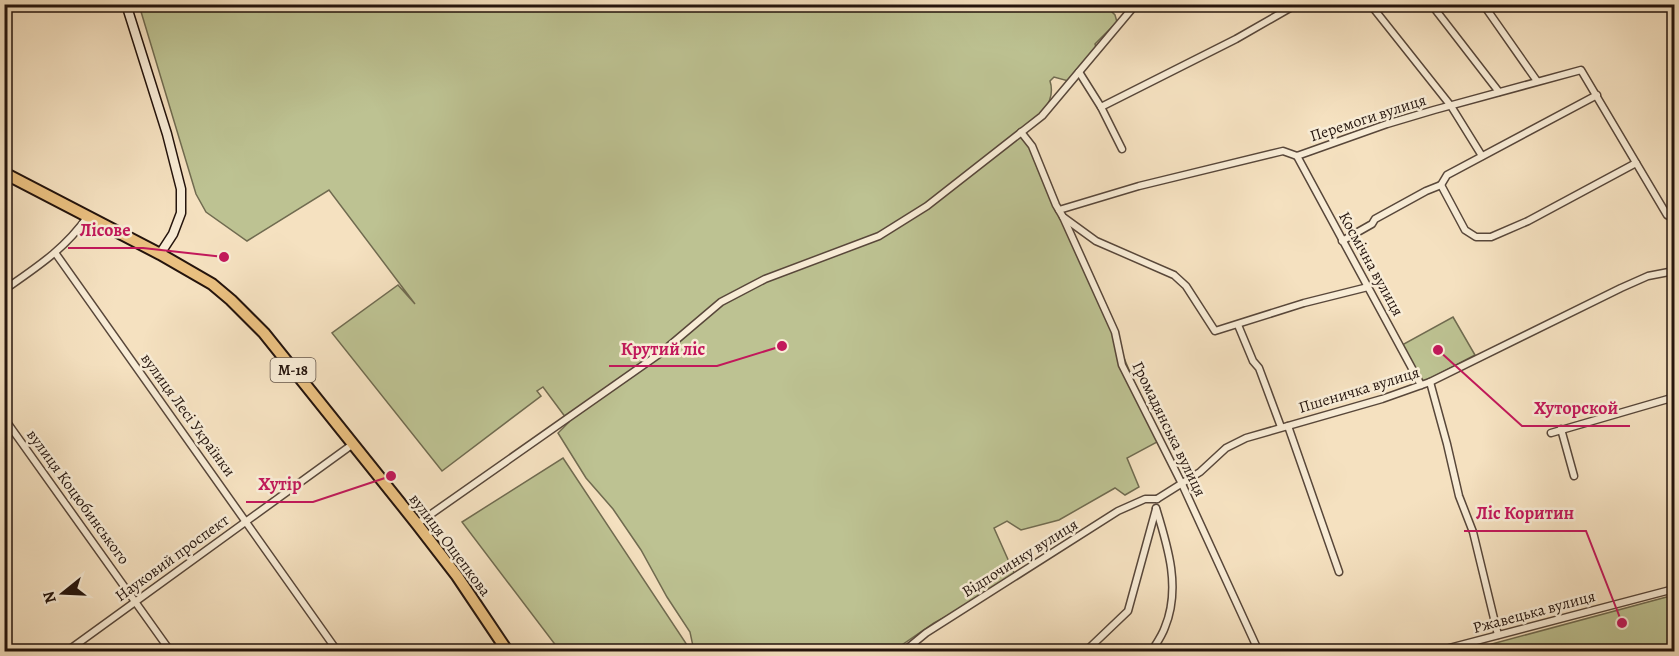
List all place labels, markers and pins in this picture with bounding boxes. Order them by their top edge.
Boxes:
callout: Лісове [68,212,143,248]
callout: Крутий ліс [609,330,717,366]
callout: Хуторской [1522,390,1630,426]
callout: Хутір [246,466,313,502]
callout: Ліс Коритин [1464,495,1586,531]

